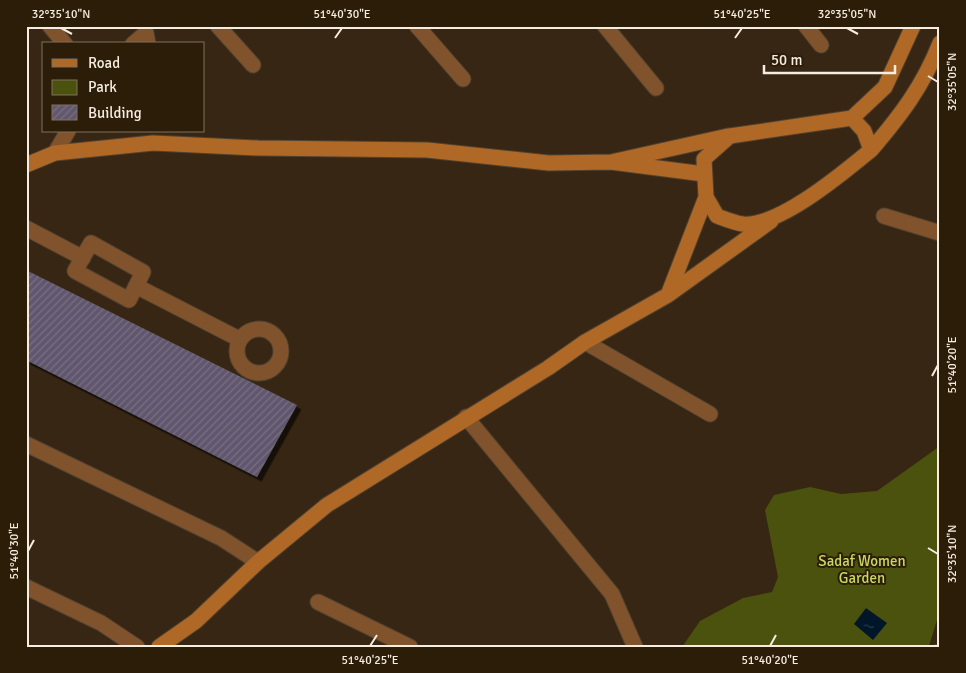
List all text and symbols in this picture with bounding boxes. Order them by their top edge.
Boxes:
text: 32°35'10"N [32,7,90,22]
text: 51°40'30"E [313,7,371,22]
text: 51°40'25"E [713,7,771,22]
text: 32°35'05"N [818,7,876,22]
legend [42,42,205,132]
scale bar [764,42,895,74]
text: 50 m [771,51,802,69]
text: 32°35'05"N [945,53,960,111]
text: Road [88,54,120,72]
text: Park [88,78,117,96]
text: Building [88,104,142,122]
text: 51°40'20"E [945,336,960,394]
text: 51°40'30"E [7,522,22,580]
text: 32°35'10"N [945,525,960,583]
park label: Sadaf Women Garden [818,552,906,587]
text: 51°40'25"E [341,653,399,668]
text: 51°40'20"E [741,653,799,668]

